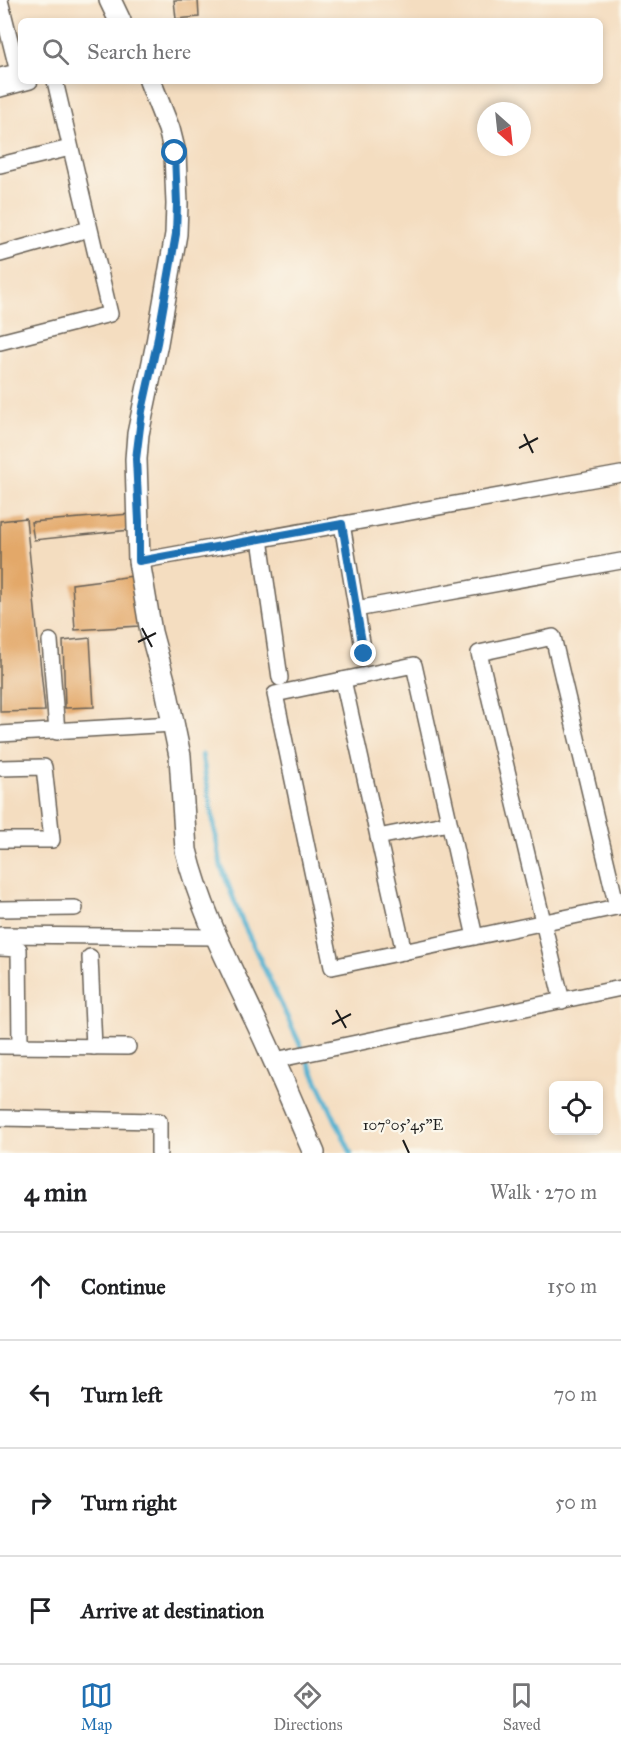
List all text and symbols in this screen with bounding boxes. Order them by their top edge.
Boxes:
search box [18,18,603,84]
icon: search [39,35,72,68]
text: Search here [87,38,191,65]
north arrow [477,102,531,156]
route start [161,139,187,165]
route end [350,640,376,666]
map controls [549,1081,603,1135]
button: locate [549,1081,603,1135]
text: 107°05'45"E [363,1116,444,1134]
text: 4 min [24,1176,87,1208]
text: Walk · 270 m [490,1180,597,1204]
icon: ahead [24,1270,57,1303]
text: Continue [81,1273,166,1300]
text: 150 m [547,1274,597,1298]
icon: left [24,1378,57,1411]
text: Turn left [81,1381,163,1408]
text: 70 m [554,1382,597,1406]
icon: right [24,1486,57,1519]
text: Turn right [81,1489,177,1516]
text: 50 m [555,1490,597,1514]
icon: arrive [24,1594,57,1627]
text: Arrive at destination [81,1597,264,1624]
tab: Map [80,1679,113,1734]
tab: Directions [273,1679,342,1734]
tab: Saved [503,1679,541,1734]

